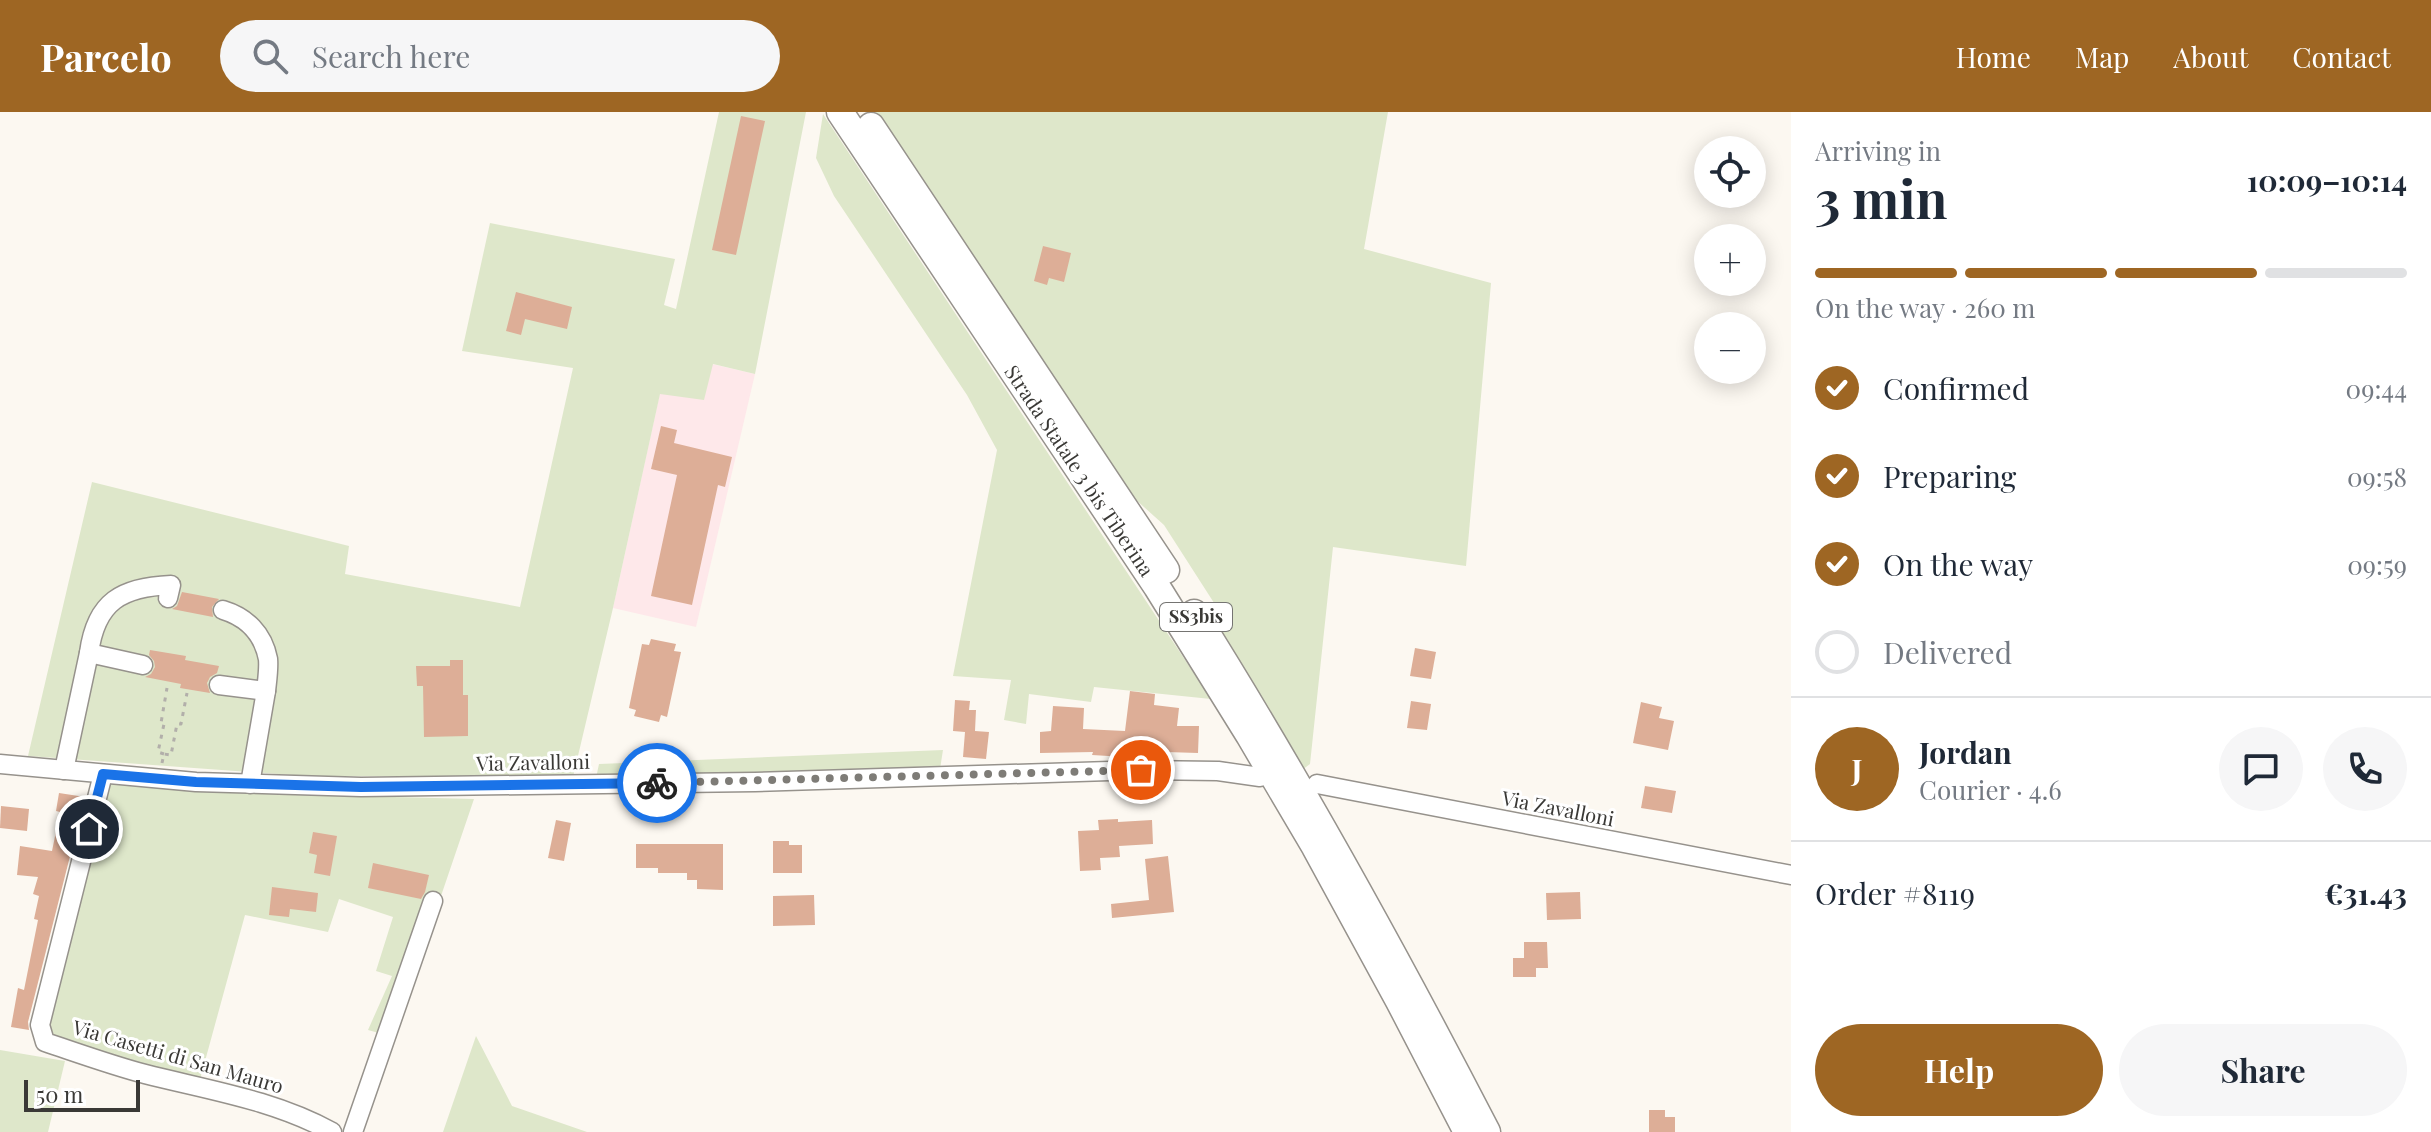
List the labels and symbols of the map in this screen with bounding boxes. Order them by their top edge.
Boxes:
street label: Strada Statale 3 bis Tiberina [999,359,1161,581]
road number: SS3bis [1160,603,1232,631]
pin [1107,736,1175,804]
courier [617,743,697,823]
street label: Via Zavalloni [475,747,590,776]
street label: Via Zavalloni [1499,783,1617,832]
pin [55,795,123,863]
street label: Via Casetti di San Mauro [69,1012,287,1099]
scale bar [24,1076,140,1112]

